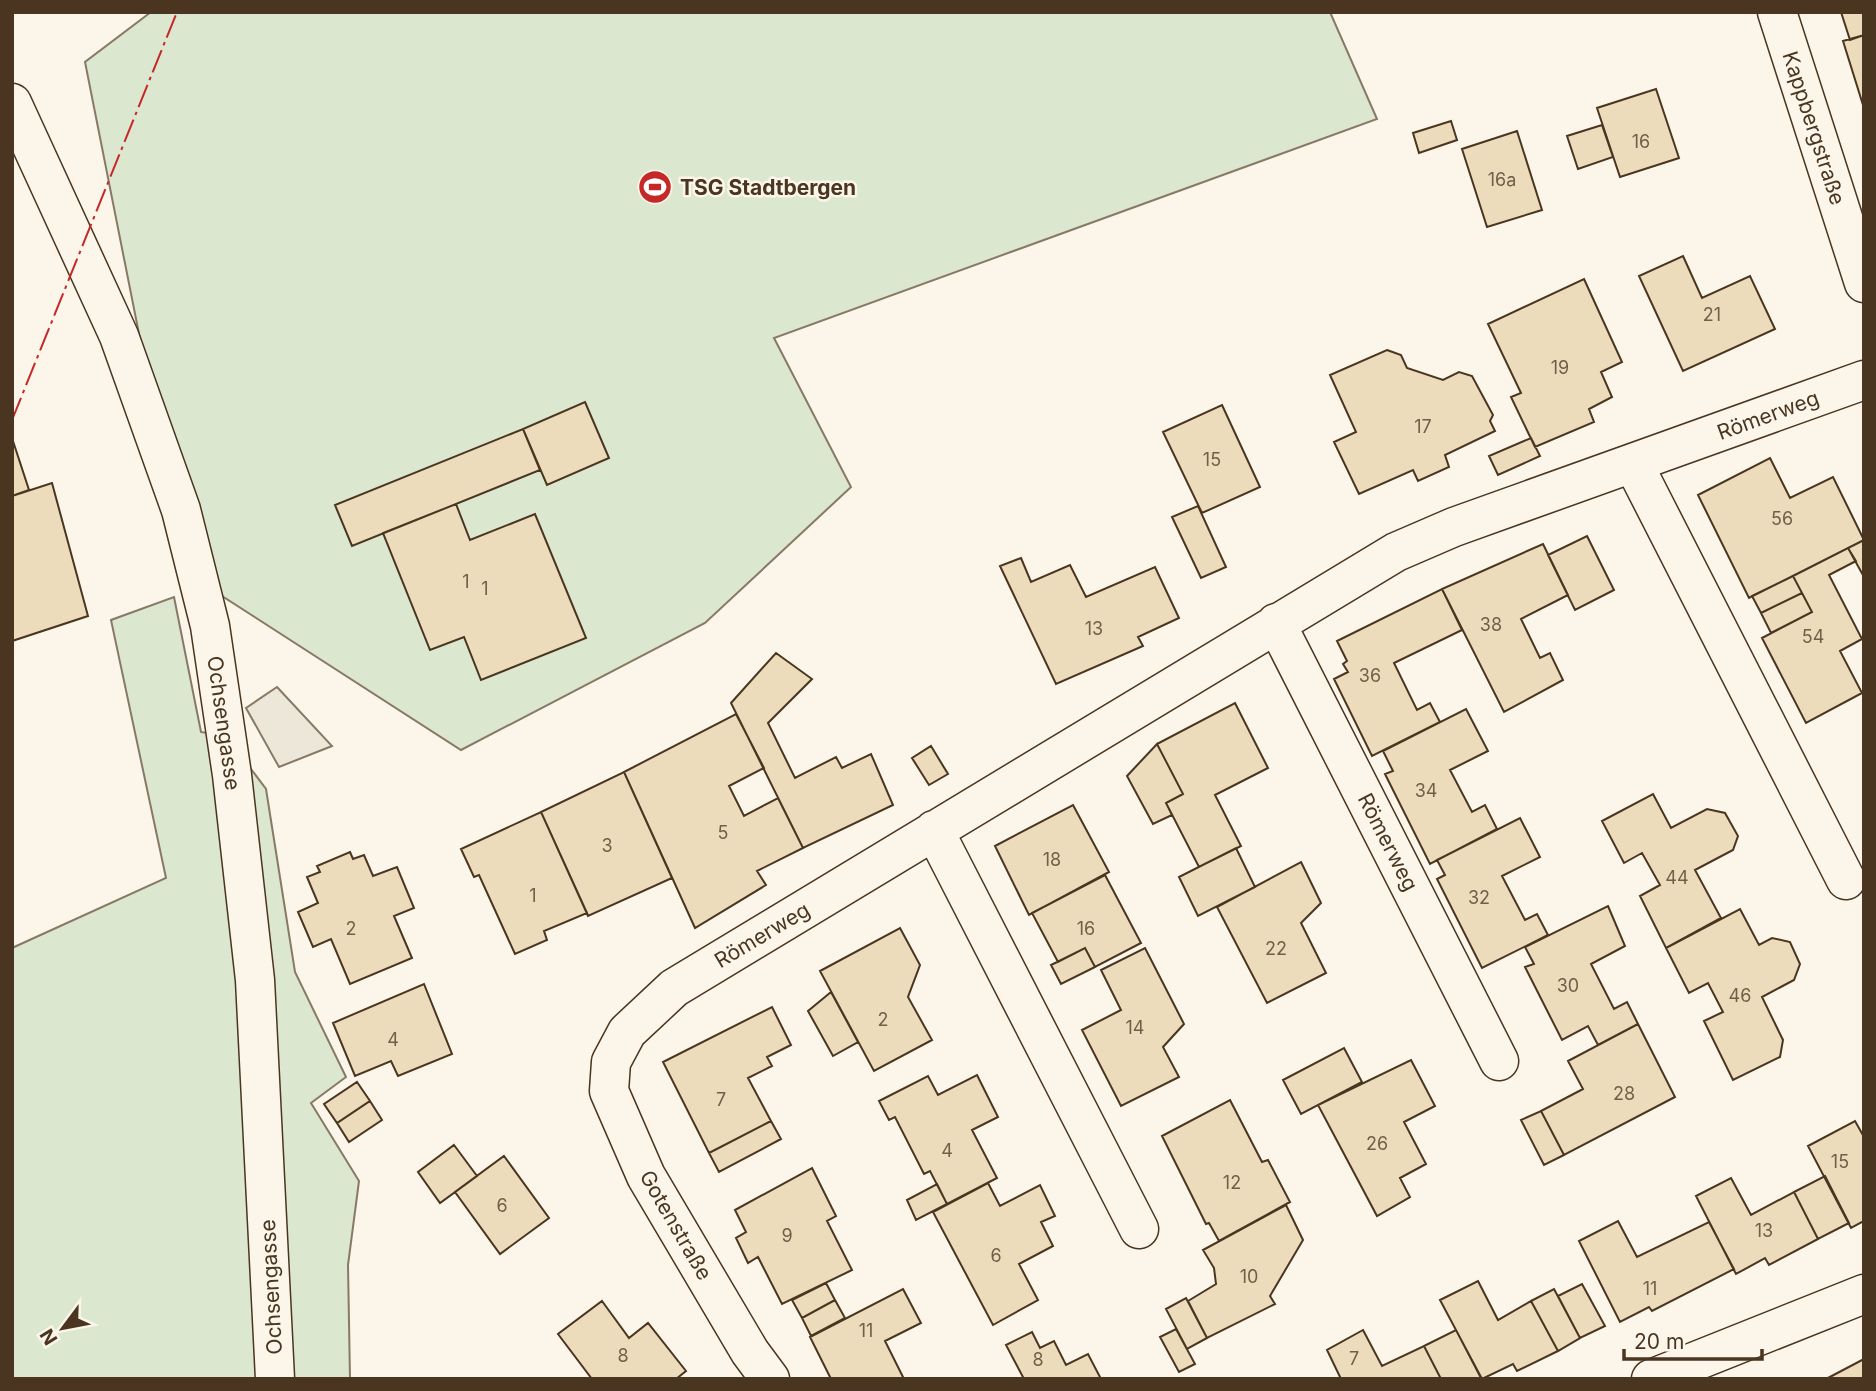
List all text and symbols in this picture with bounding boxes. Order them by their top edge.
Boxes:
street label: Kappbergstraße [1777,48,1851,208]
house number: 16 [1632,131,1650,152]
sports icon: TSG Stadtbergen [636,168,674,206]
house number: 16a [1488,169,1516,190]
place label: TSG Stadtbergen [680,175,856,200]
house number: 21 [1703,304,1721,325]
house number: 19 [1551,357,1569,378]
street label: Römerweg [1714,385,1822,445]
house number: 17 [1414,416,1432,437]
house number: 15 [1203,449,1221,470]
house number: 56 [1771,508,1793,529]
house number: 1 [462,571,470,592]
house number: 1 [481,578,489,599]
house number: 38 [1480,614,1502,635]
house number: 13 [1085,618,1103,639]
house number: 54 [1802,626,1824,647]
street label: Ochsengasse [202,654,246,792]
house number: 36 [1359,665,1381,686]
house number: 34 [1415,780,1437,801]
street label: Römerweg [1353,789,1423,895]
house number: 5 [718,822,728,843]
house number: 3 [601,835,613,856]
house number: 18 [1043,849,1061,870]
house number: 44 [1665,867,1689,888]
house number: 1 [529,885,537,906]
house number: 32 [1468,887,1490,908]
street label: Römerweg [710,897,814,973]
house number: 2 [346,918,356,939]
house number: 16 [1077,918,1095,939]
house number: 22 [1265,938,1287,959]
house number: 30 [1557,975,1579,996]
house number: 46 [1729,985,1751,1006]
house number: 2 [878,1009,888,1030]
house number: 14 [1126,1017,1144,1038]
house number: 4 [387,1029,399,1050]
house number: 28 [1613,1083,1635,1104]
house number: 7 [716,1089,726,1110]
house number: 26 [1366,1133,1388,1154]
house number: 4 [941,1140,953,1161]
house number: 15 [1831,1151,1849,1172]
street label: Gotenstraße [635,1166,717,1284]
house number: 12 [1223,1172,1241,1193]
house number: 6 [496,1195,508,1216]
street label: Ochsengasse [255,1219,287,1355]
house number: 13 [1755,1220,1773,1241]
house number: 9 [781,1225,793,1246]
house number: 6 [990,1245,1002,1266]
house number: 10 [1240,1266,1258,1287]
house number: 11 [1643,1278,1657,1299]
north arrow [28,1293,98,1363]
scale bar [1624,1318,1762,1362]
house number: 11 [859,1320,873,1341]
text: N [35,1325,63,1349]
text: 20 m [1634,1329,1684,1354]
house number: 8 [617,1345,629,1366]
house number: 7 [1349,1348,1359,1369]
house number: 8 [1032,1349,1044,1370]

